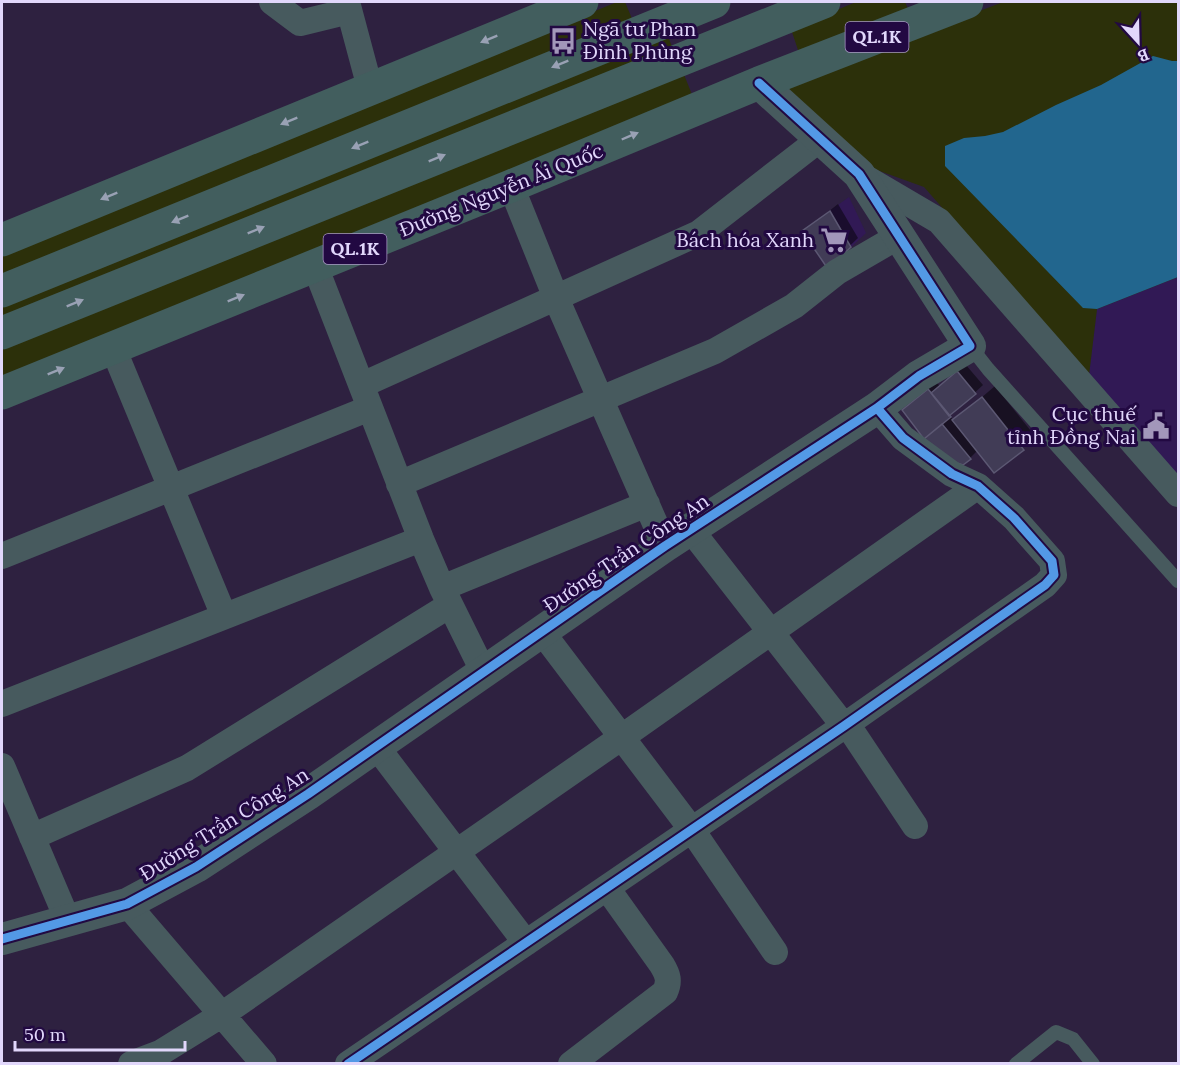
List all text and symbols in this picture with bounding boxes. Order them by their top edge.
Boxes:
north arrow [1108,12,1168,72]
place label: Ngã tư Phan Đình Phùng [583,16,696,64]
road number: QL.1K [846,22,908,52]
bus stop icon: Ngã tư Phan Đình Phùng [548,26,578,56]
one-way arrow [479,34,497,44]
text: B [1135,45,1152,67]
one-way arrow [551,59,569,69]
one-way arrow [280,117,298,126]
one-way arrow [622,131,640,141]
street label: Đường Nguyễn Ái Quốc [395,137,606,242]
one-way arrow [351,140,369,150]
one-way arrow [428,152,446,162]
one-way arrow [99,191,117,201]
one-way arrow [170,214,188,224]
one-way arrow [247,225,265,234]
supermarket icon: Bách hóa Xanh [819,225,849,255]
place label: Bách hóa Xanh [676,227,814,252]
road number: QL.1K [324,234,386,264]
one-way arrow [228,293,246,303]
one-way arrow [67,298,85,308]
one-way arrow [47,366,65,376]
place label: Cục thuế tỉnh Đồng Nai [1007,401,1137,449]
public building icon: Cục thuế tỉnh Đồng Nai [1141,411,1171,441]
street label: Đường Trần Công An [538,488,713,617]
street label: Đường Trần Công An [135,761,313,886]
scale bar [15,1014,184,1052]
text: 50 m [24,1023,66,1046]

